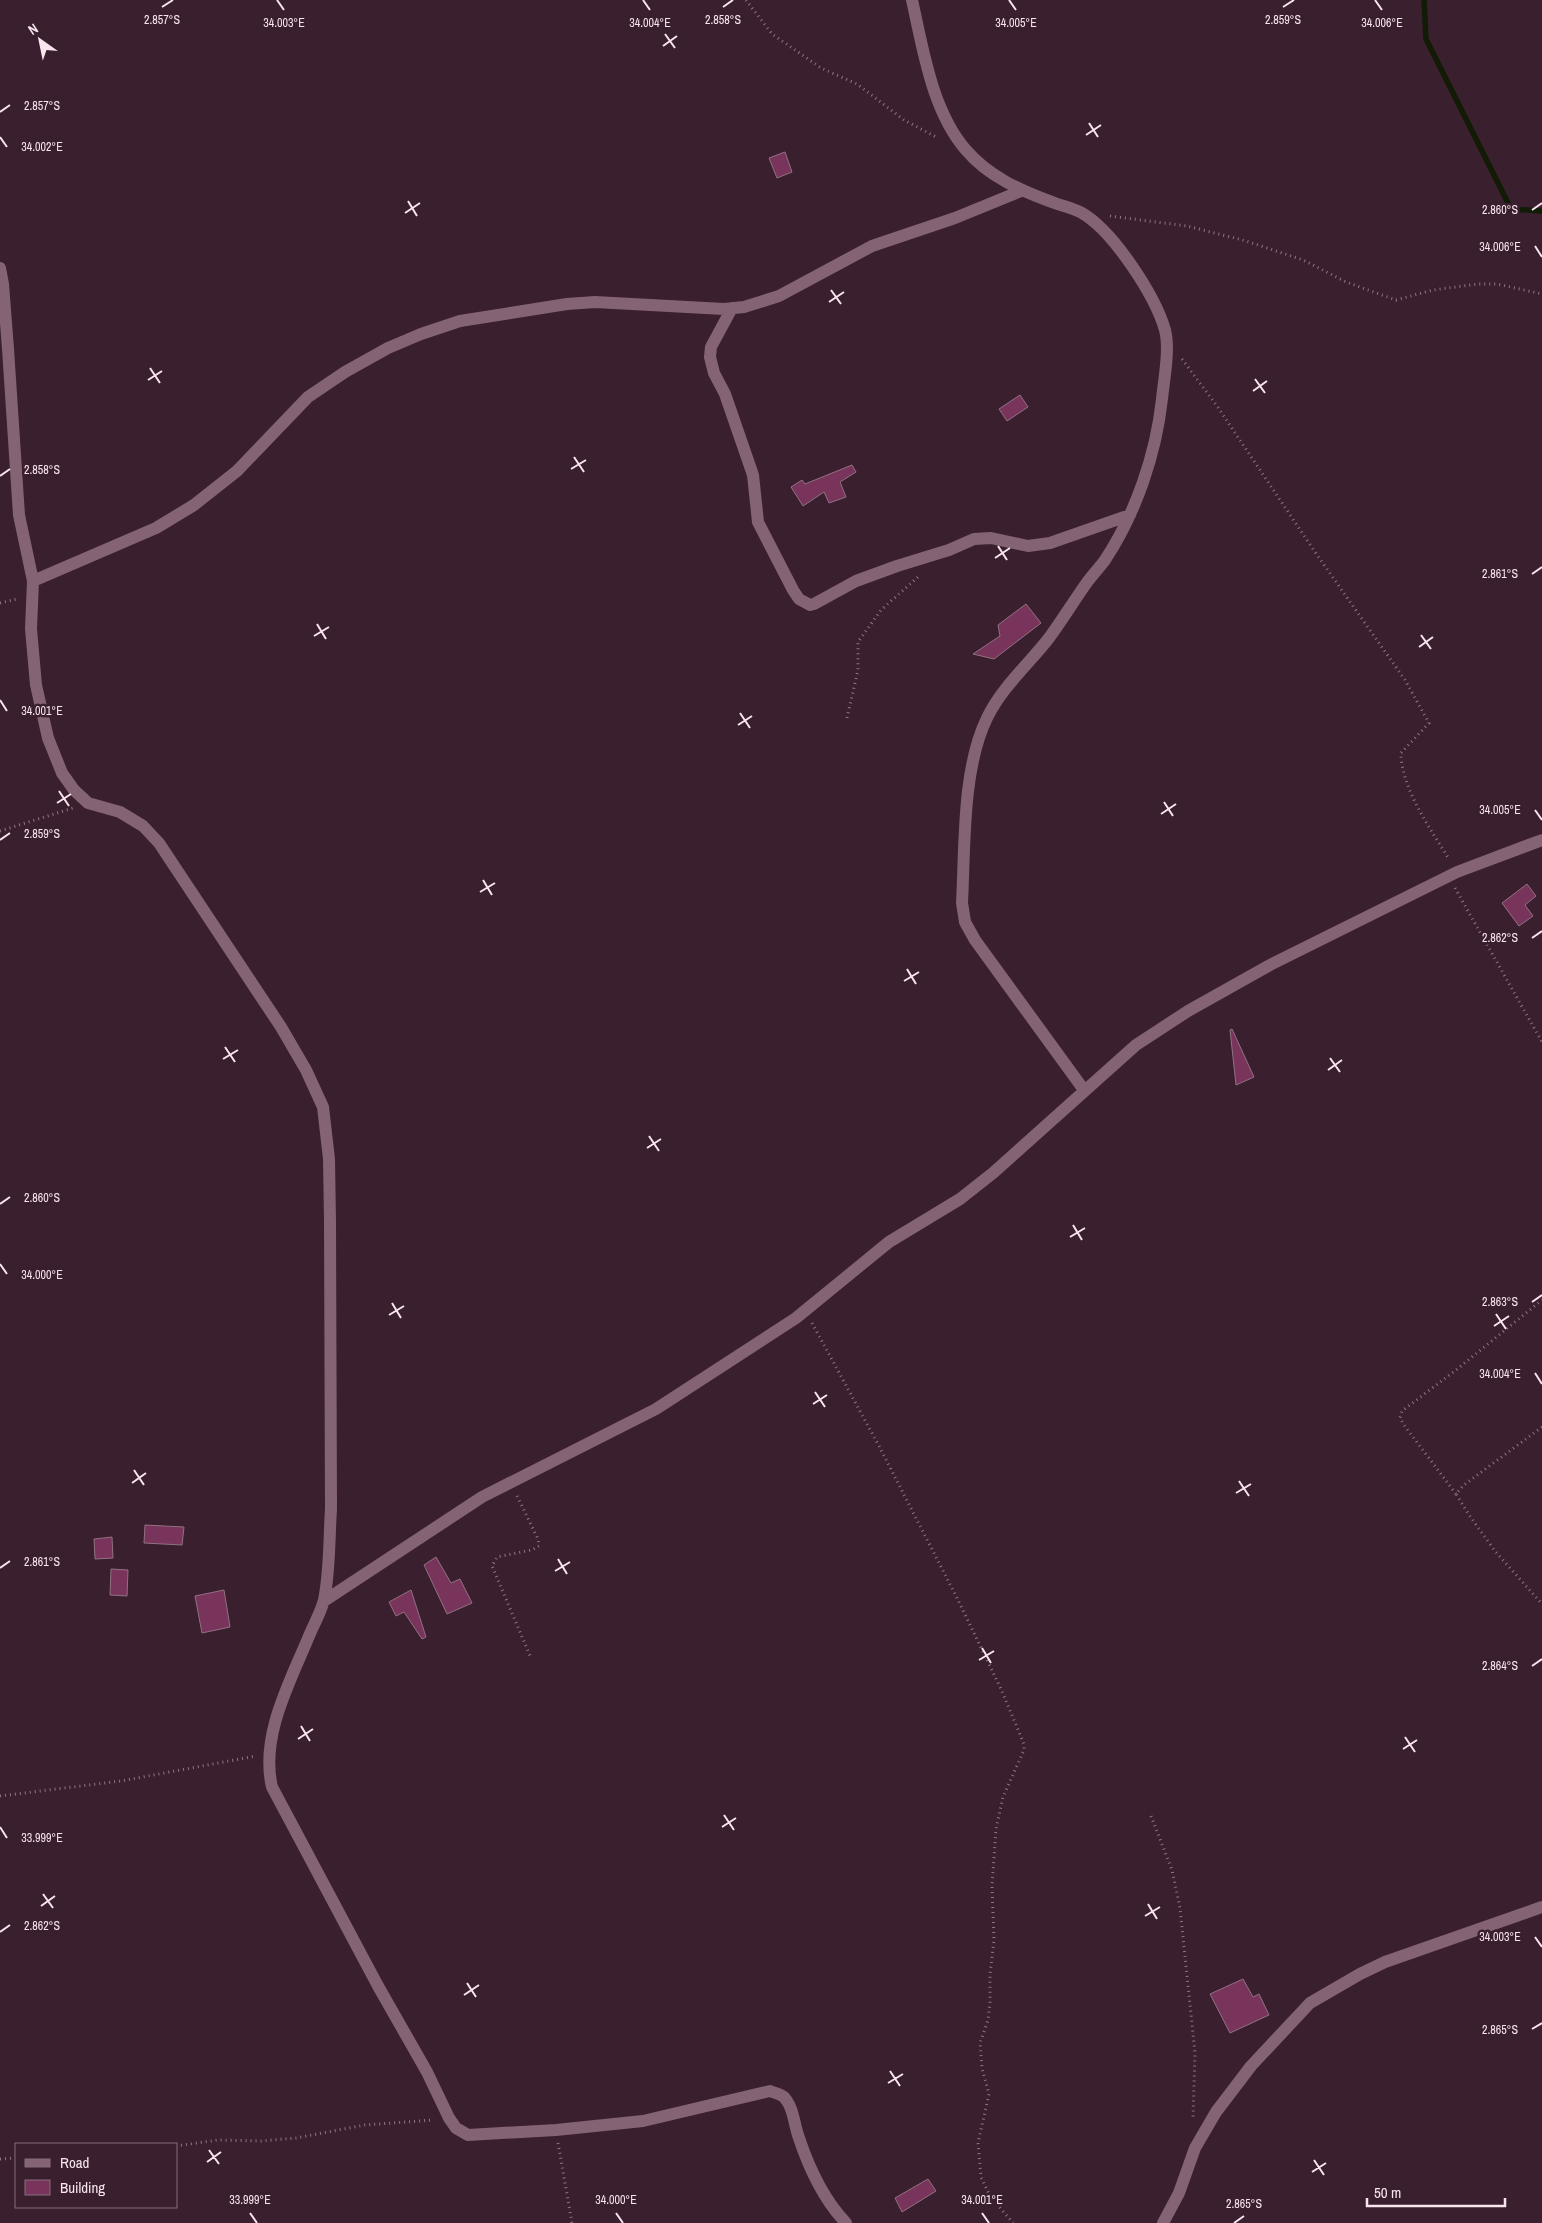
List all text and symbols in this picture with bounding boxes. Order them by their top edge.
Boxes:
text: 2.857°S [144,12,180,28]
text: 2.858°S [705,12,741,28]
text: 2.859°S [1265,12,1301,28]
north arrow [15,15,65,65]
text: 34.003°E [263,15,305,31]
text: 34.004°E [629,15,671,31]
text: 34.005°E [995,15,1037,31]
text: 34.006°E [1361,15,1403,31]
text: N [25,19,41,39]
text: 2.857°S [24,98,60,114]
text: 34.002°E [21,139,63,155]
text: 2.860°S [1482,202,1518,218]
text: 34.006°E [1479,239,1521,255]
text: 2.858°S [24,462,60,478]
text: 2.861°S [1482,566,1518,582]
text: 34.001°E [21,703,63,719]
text: 34.005°E [1479,802,1521,818]
text: 2.859°S [24,826,60,842]
text: 2.862°S [1482,930,1518,946]
text: 2.860°S [24,1190,60,1206]
text: 34.000°E [21,1267,63,1283]
text: 2.863°S [1482,1294,1518,1310]
text: 34.004°E [1479,1366,1521,1382]
text: 2.861°S [24,1554,60,1570]
text: 2.864°S [1482,1658,1518,1674]
text: 33.999°E [21,1830,63,1846]
text: 2.862°S [24,1918,60,1934]
text: 34.003°E [1479,1929,1521,1945]
text: 2.865°S [1482,2022,1518,2038]
legend [15,2143,178,2208]
text: Road [60,2152,89,2173]
scale bar [1367,2176,1504,2208]
text: Building [60,2177,105,2198]
text: 50 m [1374,2182,1401,2203]
text: 33.999°E [229,2192,271,2208]
text: 34.000°E [595,2192,637,2208]
text: 34.001°E [961,2192,1003,2208]
text: 2.865°S [1226,2196,1262,2212]

